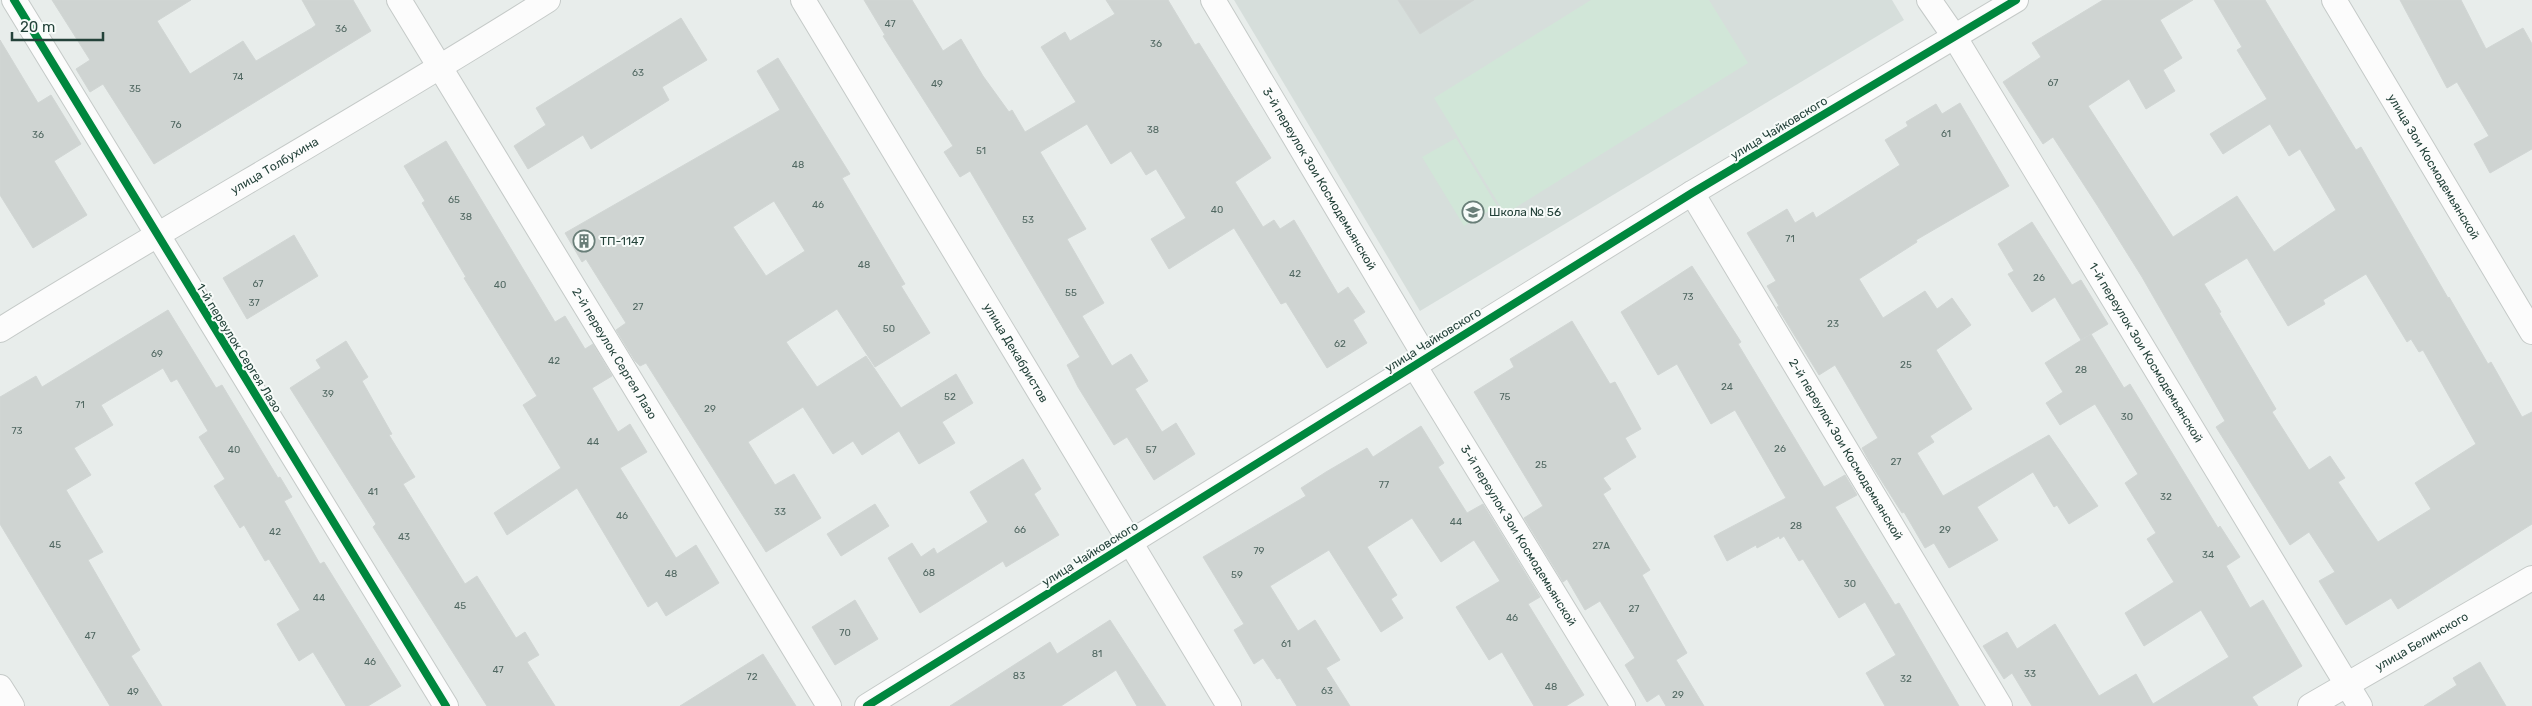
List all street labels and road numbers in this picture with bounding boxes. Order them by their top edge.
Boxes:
street label: 3-й переулок Зои Космодемьянской [1260,85,1379,272]
street label: улица Зои Космодемьянской [2385,91,2482,242]
street label: улица Чайковского [1728,93,1830,162]
street label: улица Толбухина [228,134,321,197]
street label: 1-й переулок Зои Космодемьянской [2086,260,2206,445]
street label: 1-й переулок Сергея Лазо [194,281,285,415]
street label: 2-й переулок Сергея Лазо [569,285,660,422]
street label: улица Декабристов [981,300,1051,405]
street label: улица Чайковского [1382,305,1484,375]
street label: 2-й переулок Зои Космодемьянской [1786,356,1906,543]
street label: 3-й переулок Зои Космодемьянской [1458,442,1579,629]
street label: улица Чайковского [1039,519,1141,589]
street label: улица Белинского [2373,609,2471,674]

